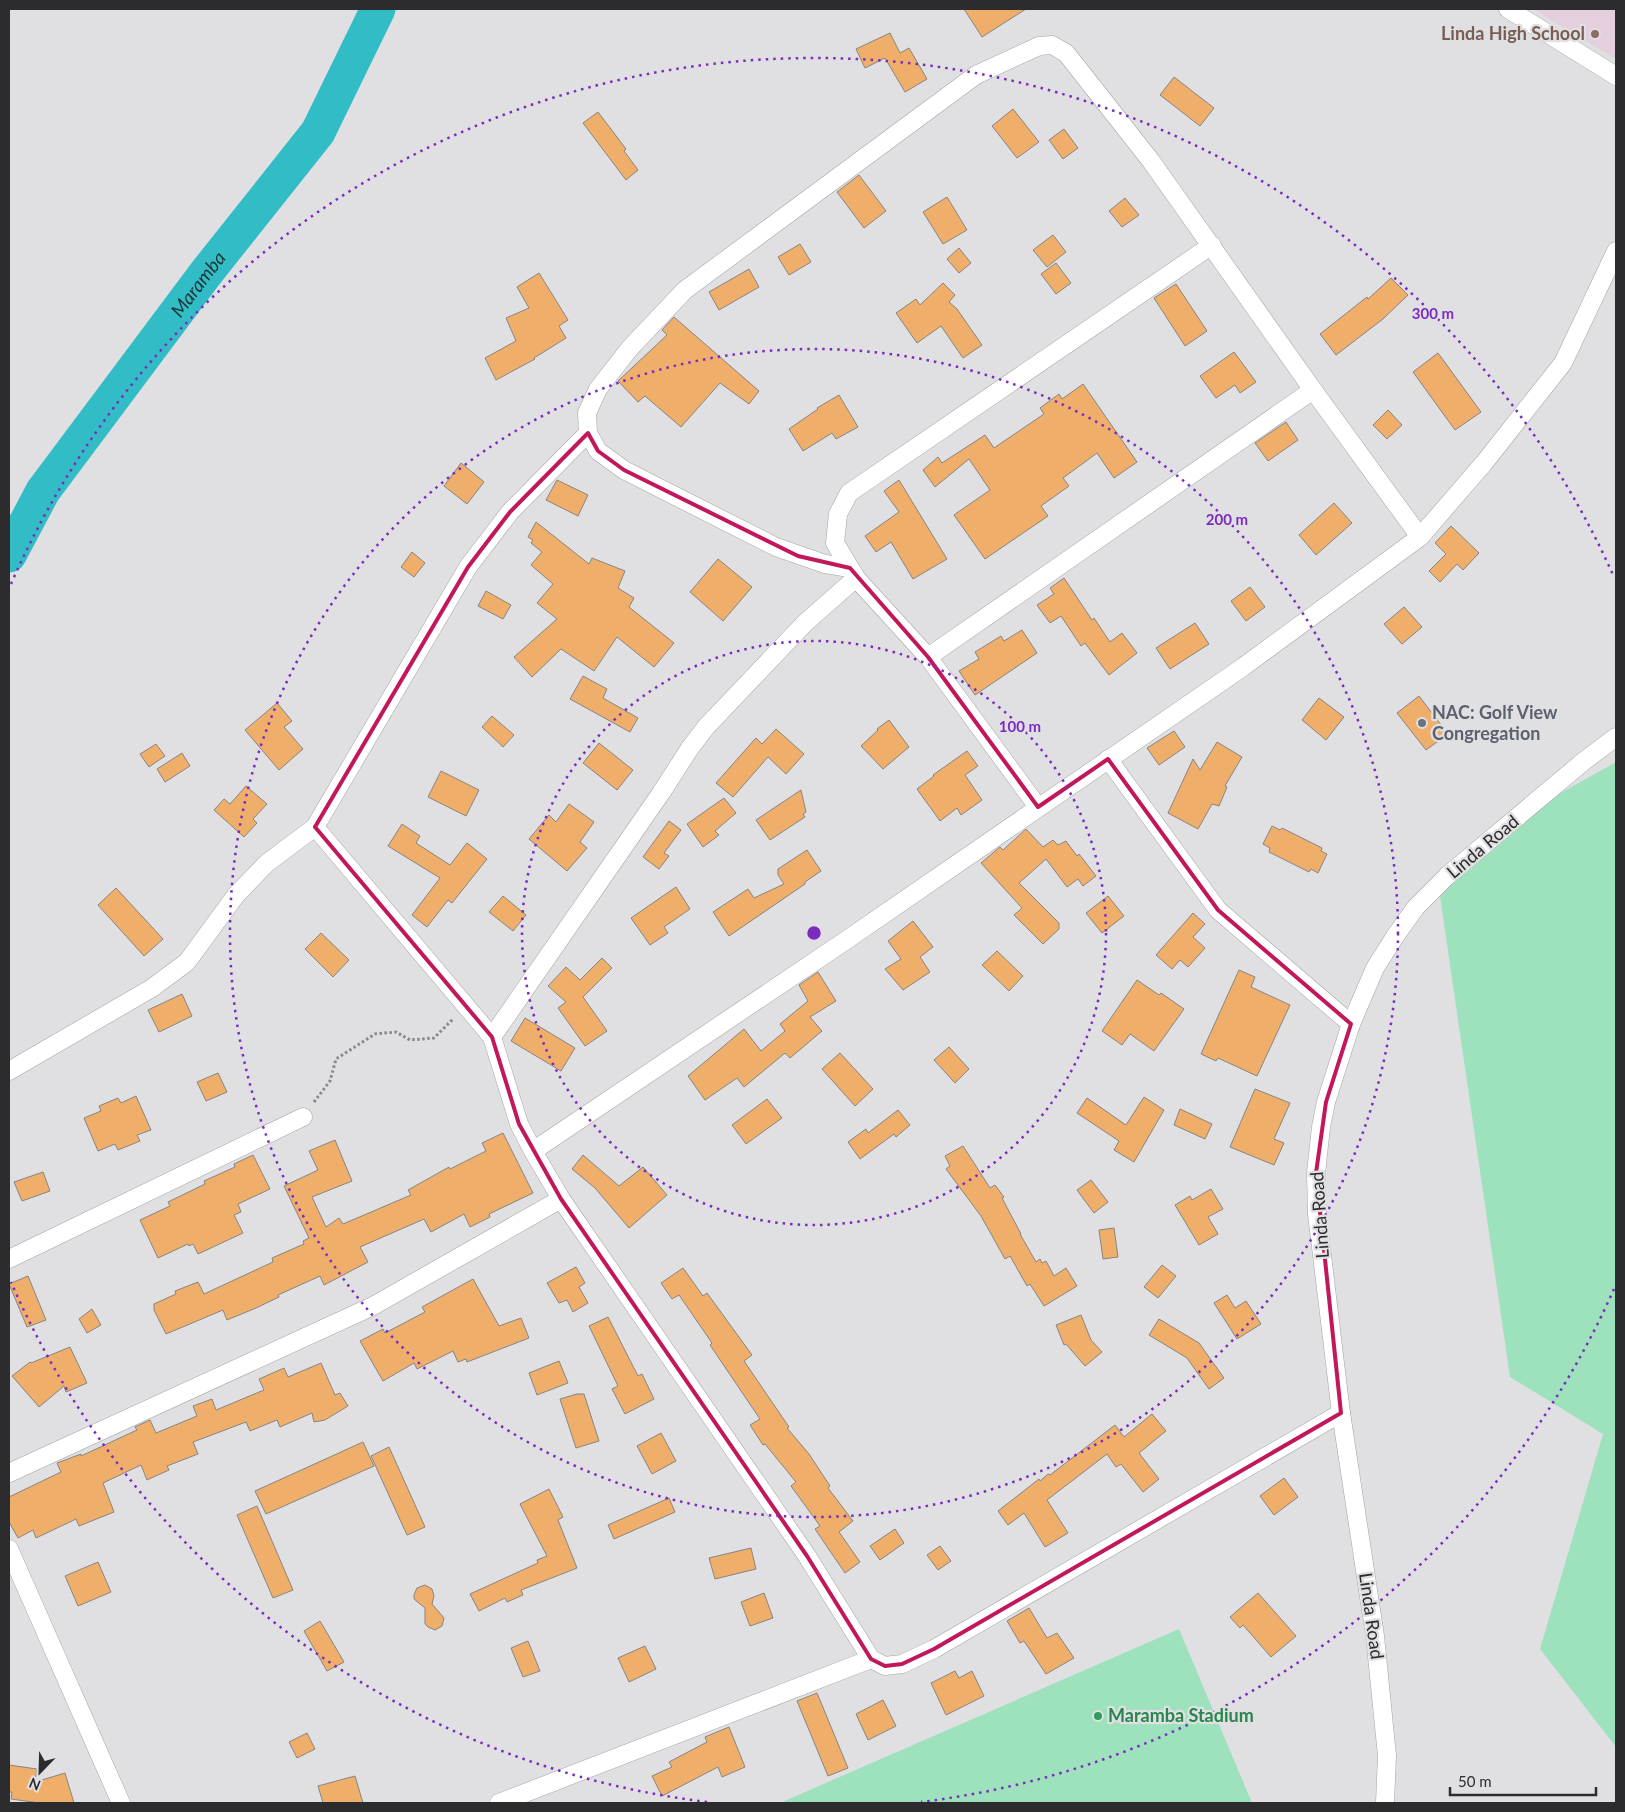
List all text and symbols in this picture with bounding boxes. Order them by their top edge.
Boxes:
place label: Linda High School [1441,22,1585,44]
marker: Linda High School [1589,28,1601,40]
water label: Maramba [165,246,230,321]
text: 300 m [1412,304,1454,322]
text: 200 m [1206,510,1248,528]
place label: NAC: Golf View Congregation [1432,701,1558,744]
text: 100 m [999,717,1041,735]
marker: NAC: Golf View Congregation [1416,717,1428,729]
street label: Linda Road [1442,810,1523,883]
centre of rings [805,924,823,942]
street label: Linda Road [1305,1171,1333,1259]
street label: Linda Road [1355,1571,1389,1661]
place label: Maramba Stadium [1108,1704,1254,1726]
marker: Maramba Stadium [1092,1710,1104,1722]
north arrow [15,1747,65,1797]
scale bar [1450,1764,1596,1796]
text: 50 m [1458,1772,1492,1790]
text: N [26,1774,43,1794]

